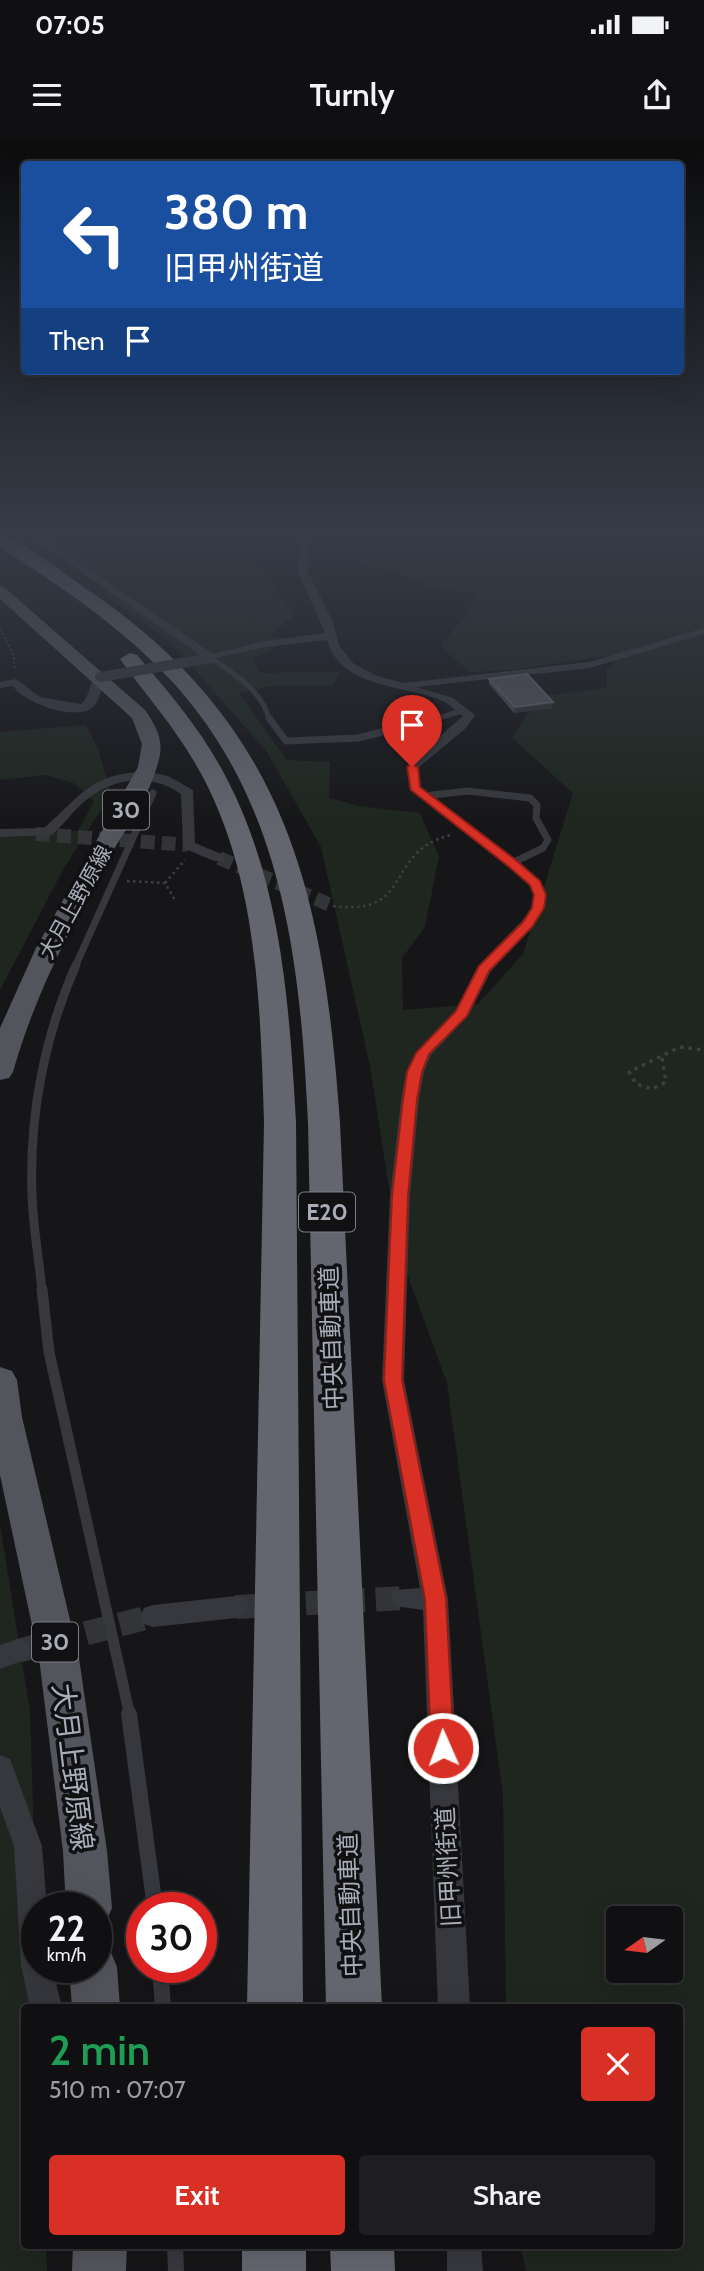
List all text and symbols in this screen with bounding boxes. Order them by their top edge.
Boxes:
text: 07:05 [35,9,105,41]
text: Turnly [309,75,395,114]
icon: menu [28,76,66,114]
icon: share [638,76,676,114]
text: 380 m [164,182,308,241]
icon: left [49,189,140,280]
text: 旧甲州街道 [164,248,324,287]
icon: arrive [119,322,157,360]
text: Then [49,325,105,357]
pin [382,695,442,767]
icon: arrive [393,706,431,744]
road number: 30 [103,790,149,830]
street label: 大月上野原線 [34,841,116,963]
road number: E20 [299,1192,355,1232]
street label: 中央自動車道 [314,1266,348,1410]
road number: 30 [32,1623,78,1662]
street label: 大月上野原線 [46,1682,100,1852]
position arrow [406,1711,480,1785]
street label: 旧甲州街道 [430,1806,466,1928]
street label: 中央自動車道 [333,1833,367,1977]
speed limit sign: 30 [126,1892,217,1983]
north arrow [606,1906,682,1983]
map controls [606,1906,683,1983]
text: 22 [48,1907,85,1950]
text: km/h [47,1944,86,1966]
text: 2 min [49,2024,150,2076]
button: close [581,2027,655,2101]
text: 510 m · 07:07 [49,2076,186,2104]
button: Exit [49,2155,345,2235]
button: Share [359,2155,655,2235]

